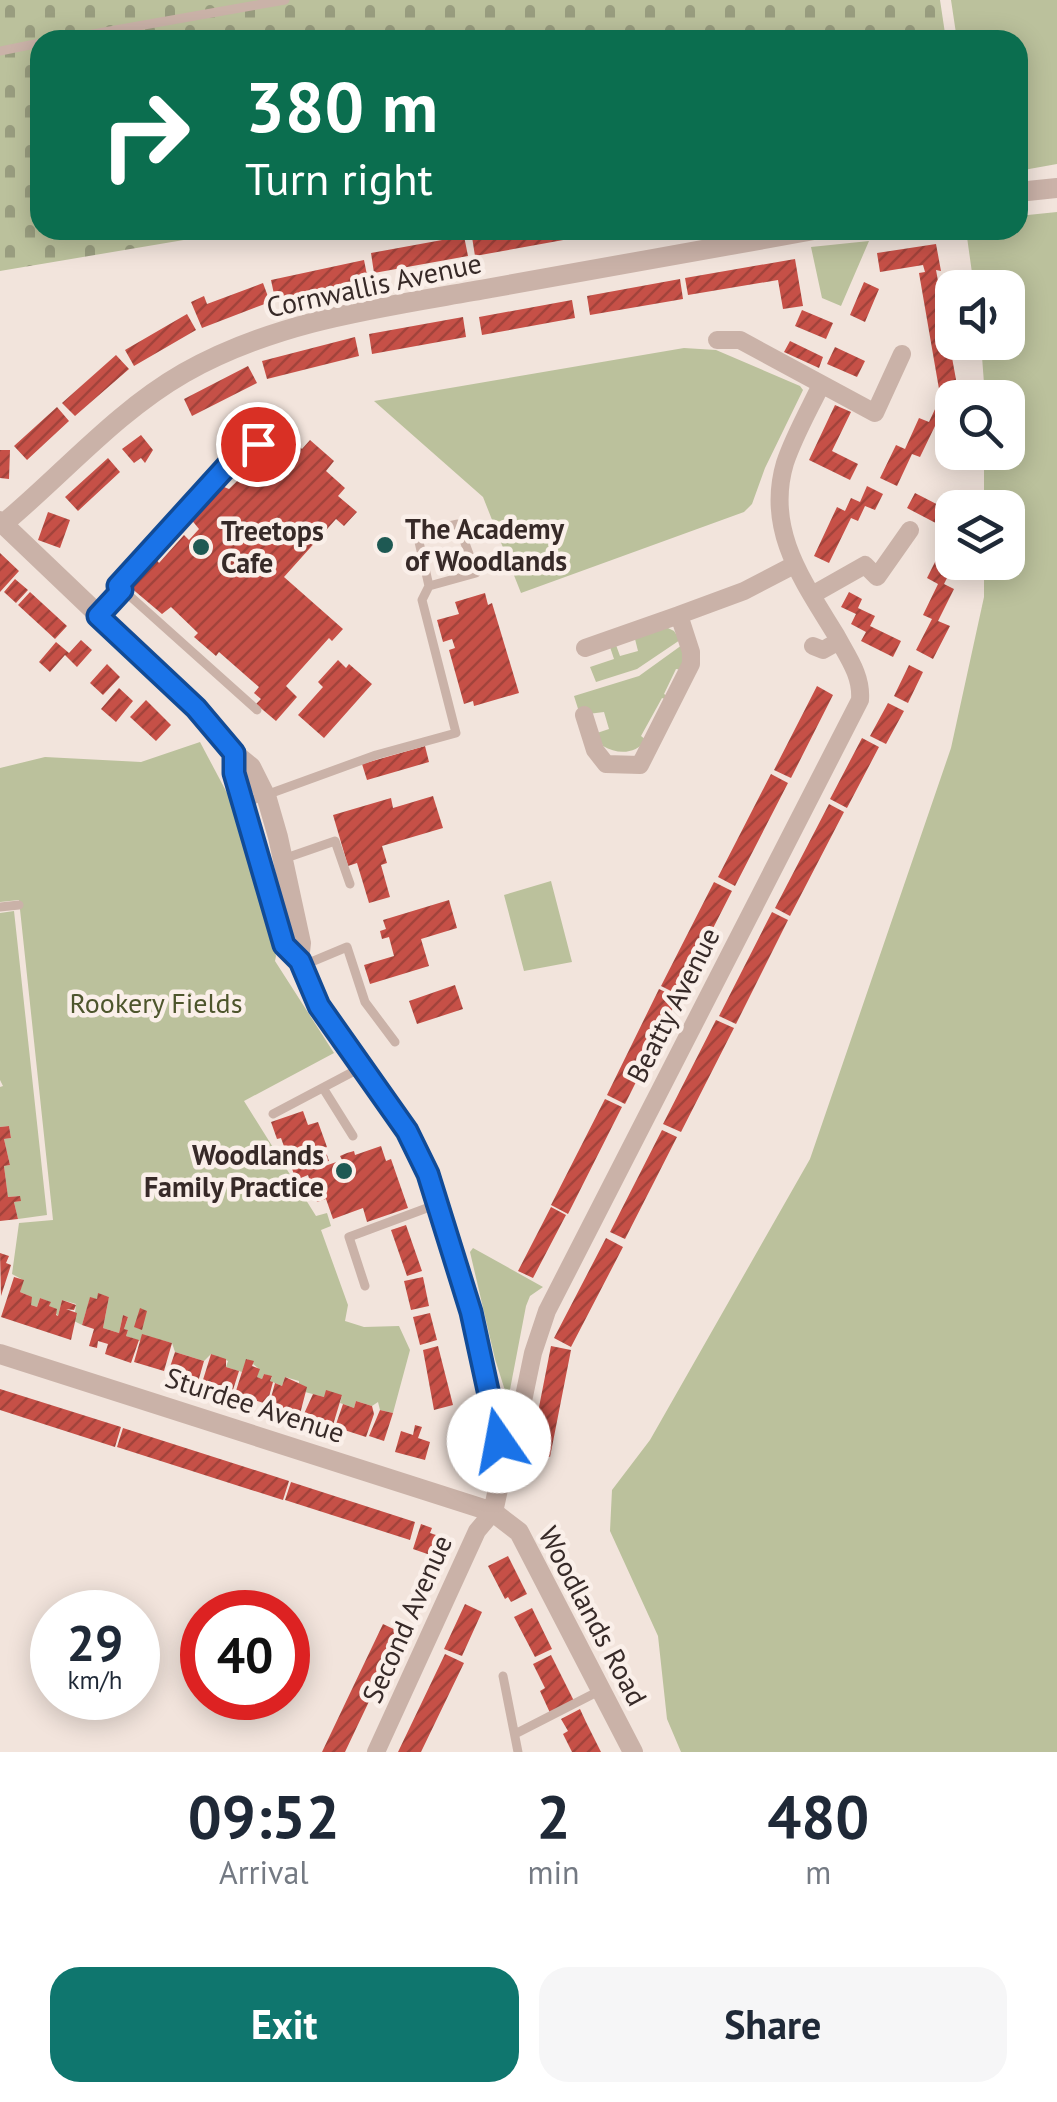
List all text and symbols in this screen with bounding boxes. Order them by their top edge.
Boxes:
text: 380 m [245,61,438,151]
icon: right [80,70,210,200]
text: Turn right [245,149,433,207]
street label: Cornwallis Avenue [263,244,485,325]
map controls [935,270,1025,580]
button: sound [935,270,1025,360]
button: search [935,380,1025,470]
pin [216,402,301,487]
icon: arrive [231,417,286,472]
button: layers [935,490,1025,580]
place label: The Academy of Woodlands [405,510,567,579]
place label: Treetops Cafe [221,512,324,581]
marker: The Academy of Woodlands [374,534,396,556]
marker: Treetops Cafe [190,536,212,558]
street label: Beatty Avenue [618,921,728,1089]
park label: Rookery Fields [70,984,242,1021]
place label: Woodlands Family Practice [144,1136,324,1205]
marker: Woodlands Family Practice [333,1160,355,1182]
street label: Sturdee Avenue [161,1358,349,1451]
position arrow [447,1389,551,1493]
street label: Woodlands Road [531,1520,656,1712]
street label: Second Avenue [353,1529,460,1709]
speed limit sign: 40 [180,1590,310,1720]
text: 29 [67,1610,123,1675]
text: km/h [68,1664,122,1696]
text: 09:52 [188,1777,340,1855]
text: 2 [537,1777,571,1855]
text: 480 [767,1777,869,1855]
text: Arrival [219,1851,309,1893]
text: min [528,1851,580,1893]
text: m [805,1851,831,1893]
button: Exit [50,1967,519,2082]
button: Share [539,1967,1007,2082]

